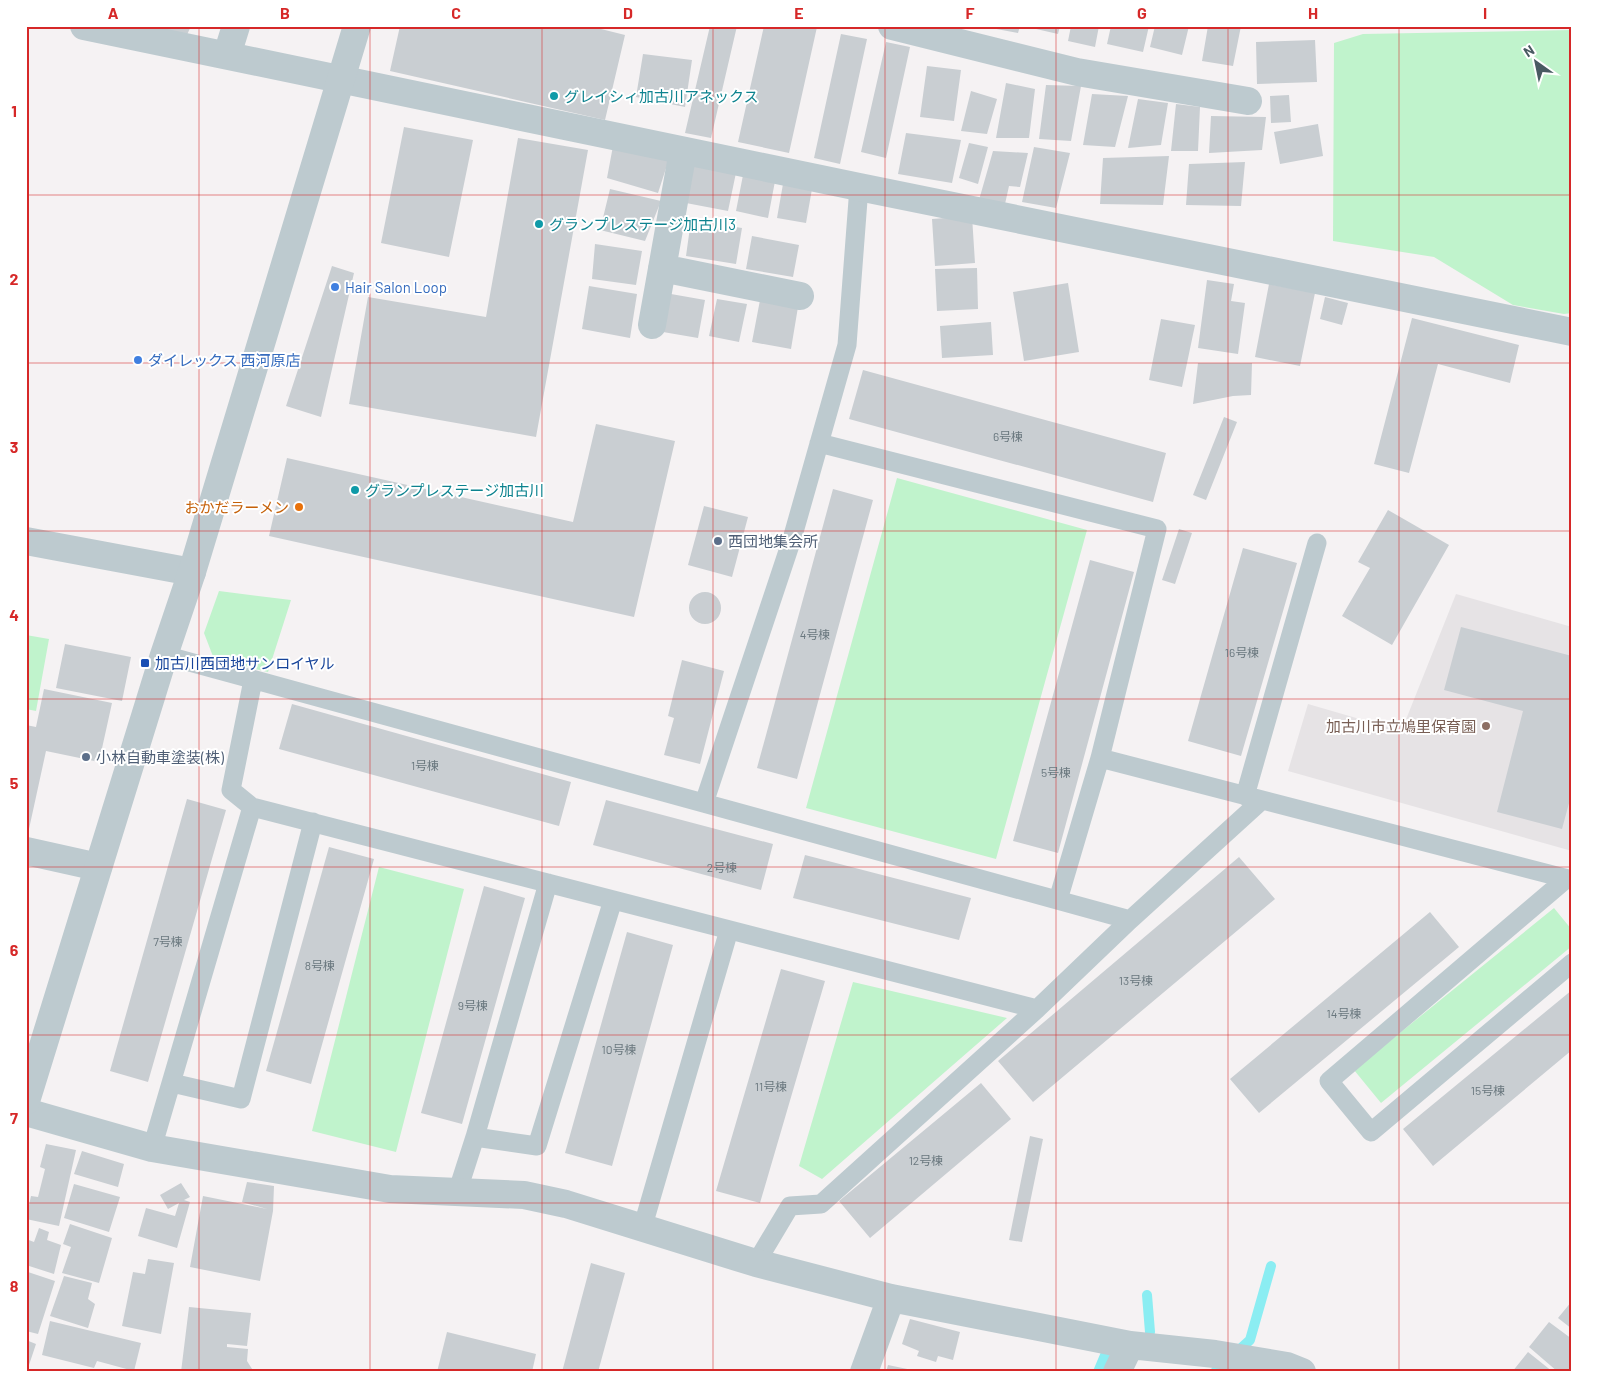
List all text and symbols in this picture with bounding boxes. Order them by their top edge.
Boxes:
text: A [108,3,119,22]
text: B [280,3,290,22]
text: C [451,3,461,22]
text: D [623,3,633,22]
text: E [794,3,804,22]
text: F [966,3,975,22]
text: G [1137,3,1147,22]
text: H [1308,3,1318,22]
text: I [1483,3,1487,22]
north arrow [1510,38,1560,88]
text: N [1520,41,1537,60]
place label: グレイシィ加古川アネックス [564,87,759,105]
marker: グレイシィ加古川アネックス [548,90,560,102]
text: 1 [11,101,17,120]
place label: グランプレステージ加古川3 [549,215,736,233]
marker: グランプレステージ加古川3 [533,218,545,230]
text: 2 [10,269,19,288]
place label: Hair Salon Loop [345,278,447,296]
marker: Hair Salon Loop [329,281,341,293]
place label: ダイレックス 西河原店 [148,351,301,369]
marker: ダイレックス 西河原店 [132,354,144,366]
house number: 6号棟 [993,429,1023,443]
text: 3 [10,437,18,456]
place label: グランプレステージ加古川 [365,481,544,499]
marker: グランプレステージ加古川 [349,484,361,496]
place label: おかだラーメン [185,498,289,516]
marker: おかだラーメン [293,501,305,513]
place label: 西団地集会所 [728,532,818,550]
marker: 西団地集会所 [712,535,724,547]
text: 4 [9,605,19,624]
house number: 4号棟 [800,627,830,641]
house number: 16号棟 [1225,645,1259,659]
place label: 加古川西団地サンロイヤル [155,654,335,672]
marker: 加古川西団地サンロイヤル [139,657,151,669]
place label: 加古川市立鳩里保育園 [1326,717,1476,735]
marker: 加古川市立鳩里保育園 [1480,720,1492,732]
place label: 小林自動車塗装(株) [96,748,224,766]
marker: 小林自動車塗装(株) [80,751,92,763]
house number: 1号棟 [411,758,439,772]
house number: 5号棟 [1041,765,1071,779]
text: 5 [10,773,19,792]
house number: 2号棟 [707,860,737,874]
house number: 7号棟 [153,934,183,948]
text: 6 [10,940,19,959]
house number: 8号棟 [305,958,335,972]
house number: 13号棟 [1119,973,1153,987]
house number: 9号棟 [458,998,488,1012]
house number: 14号棟 [1327,1006,1361,1020]
house number: 10号棟 [602,1042,636,1056]
house number: 11号棟 [755,1079,787,1093]
house number: 15号棟 [1471,1083,1505,1097]
text: 7 [10,1108,18,1127]
house number: 12号棟 [909,1153,943,1167]
text: 8 [10,1276,19,1295]

